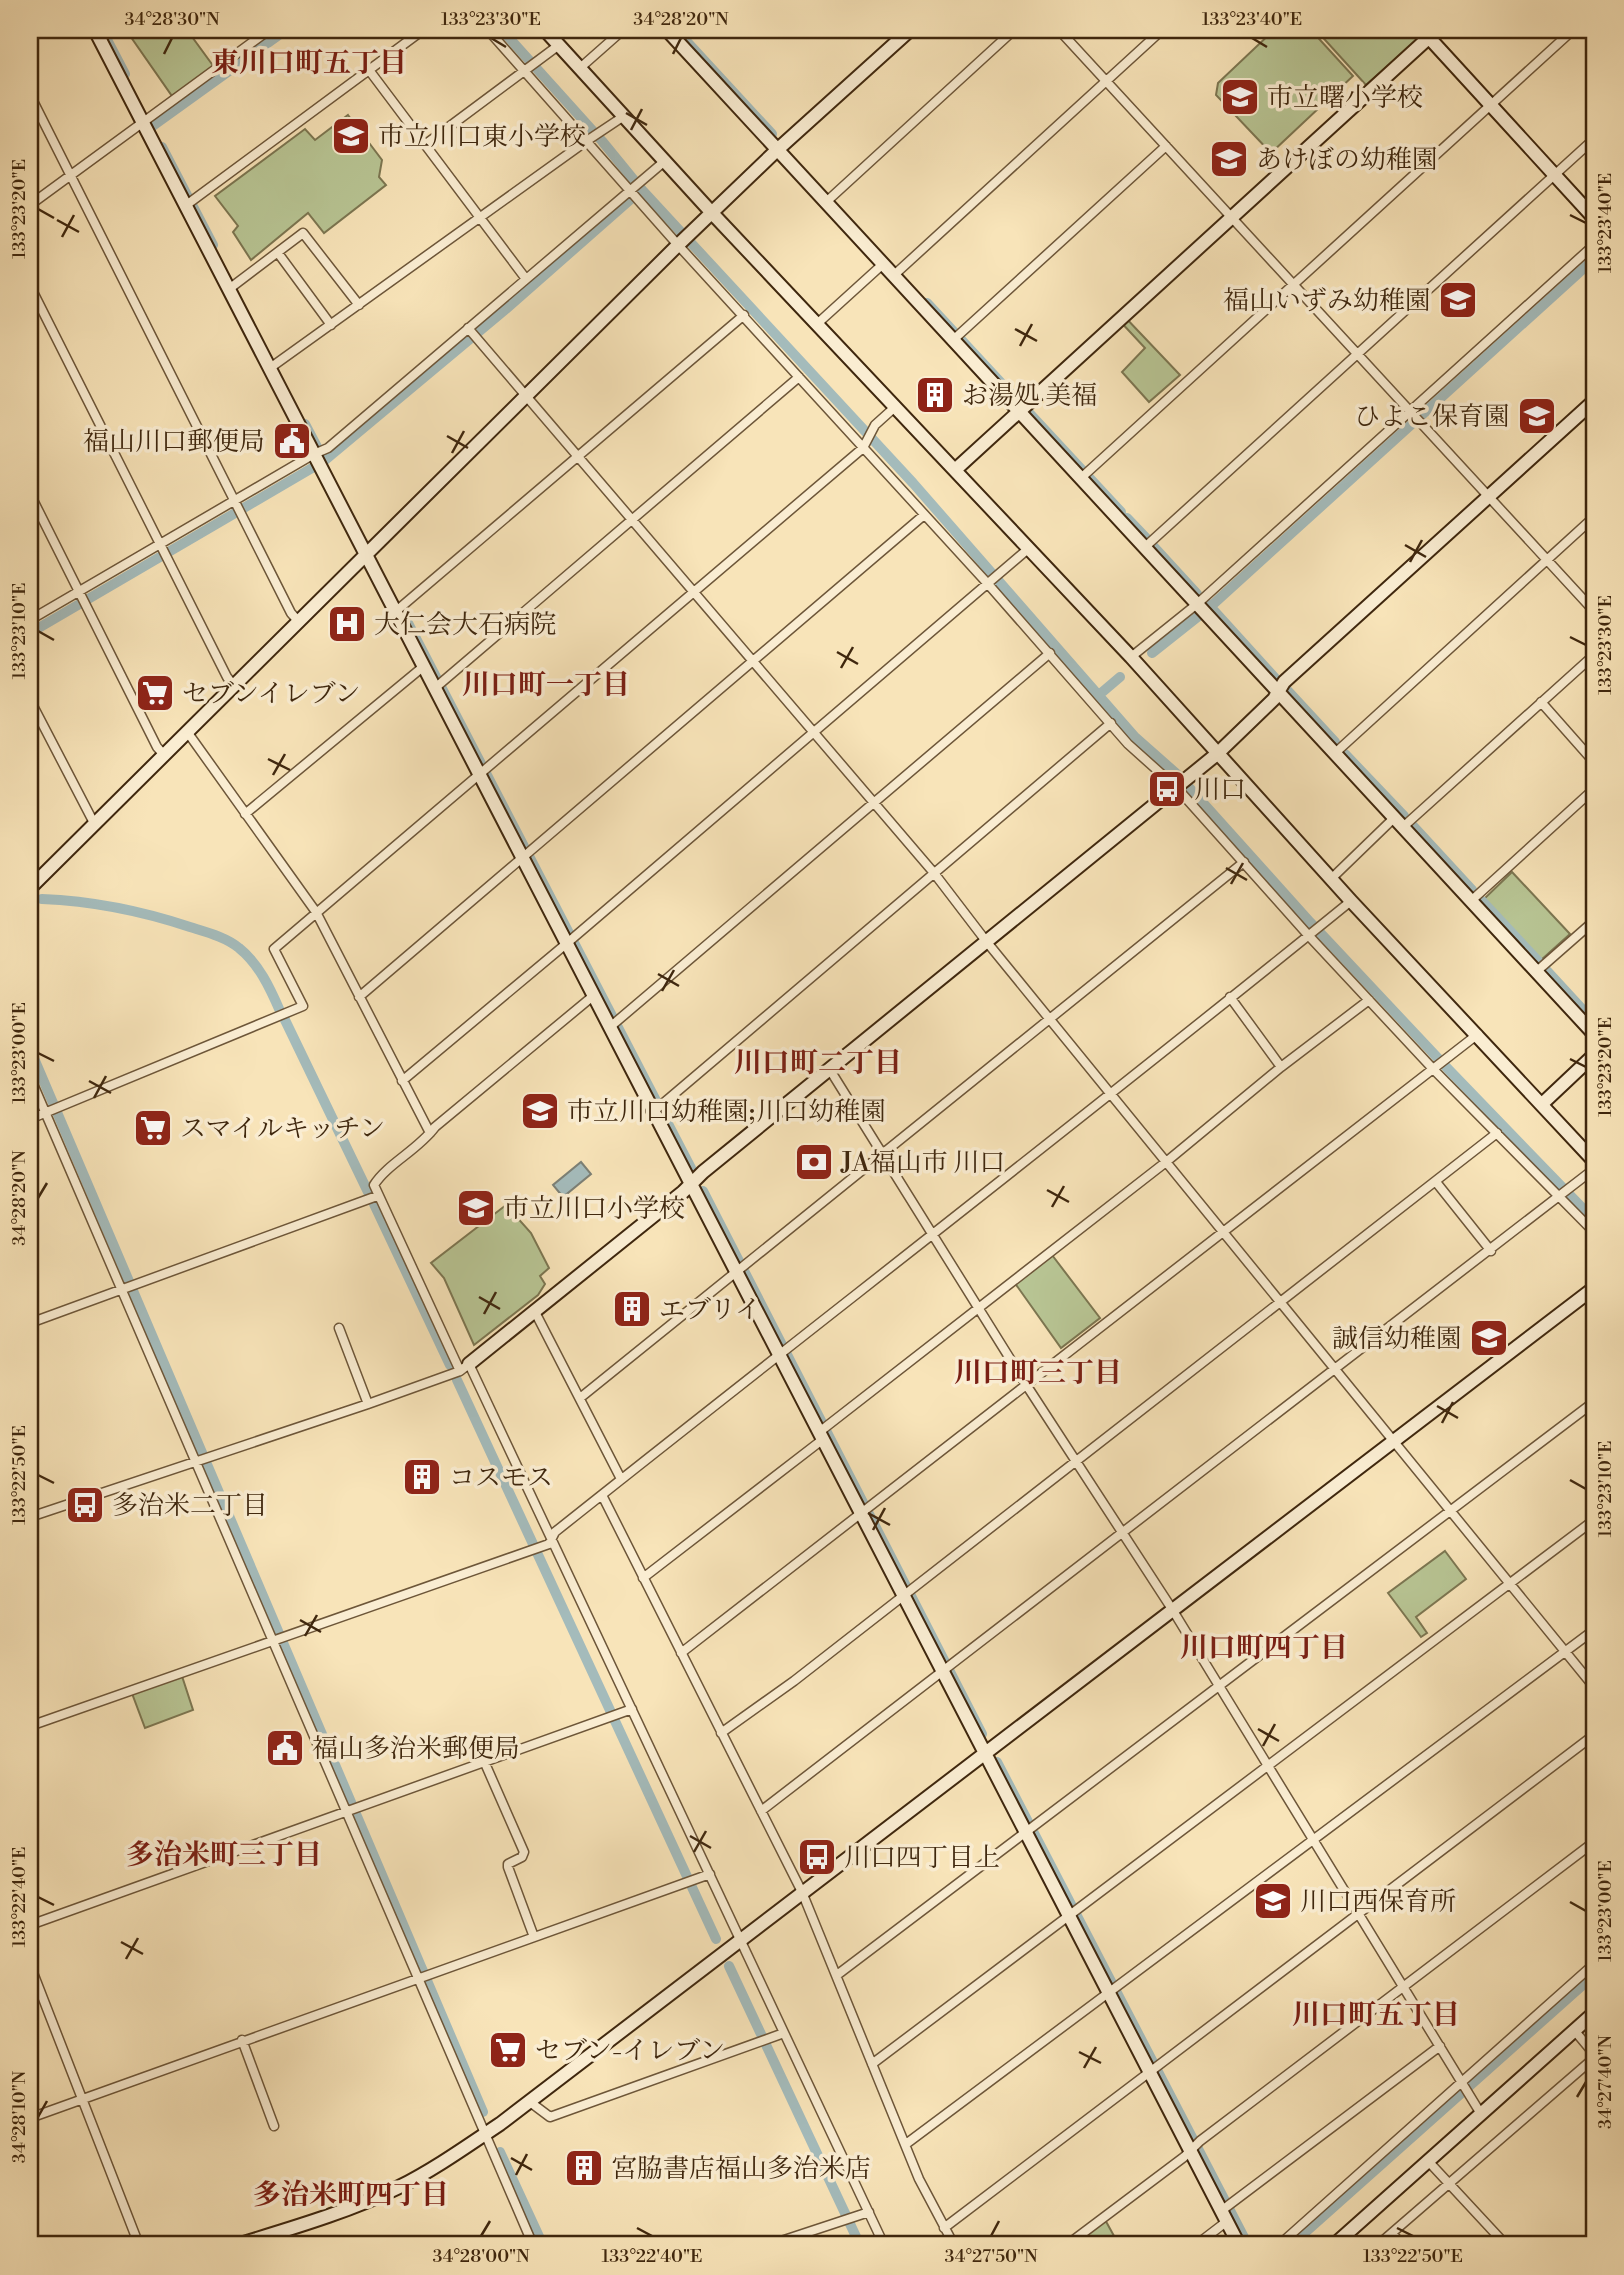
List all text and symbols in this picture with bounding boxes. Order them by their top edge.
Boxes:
text: 34°28'30"N [124,8,220,31]
text: 133°23'30"E [441,8,541,31]
text: 34°28'20"N [633,8,729,31]
text: 133°23'40"E [1202,8,1302,31]
district label: 東川口町五丁目 [211,46,407,81]
school or university icon: 市立曙小学校 [1219,76,1261,118]
place label: 市立曙小学校 [1267,82,1423,114]
school or university icon: 市立川口東小学校 [330,115,372,157]
place label: 市立川口東小学校 [378,121,586,153]
school or university icon: あけぼの幼稚園 [1208,138,1250,180]
place label: あけぼの幼稚園 [1256,144,1438,176]
text: 133°23'20"E [8,159,31,259]
text: 133°23'40"E [1594,173,1617,273]
school or university icon: 福山いずみ幼稚園 [1437,279,1479,321]
place label: 福山いずみ幼稚園 [1223,285,1431,317]
building icon: お湯処 美福 [914,374,956,416]
place label: お湯処 美福 [962,380,1097,412]
school or university icon: ひよこ保育園 [1516,395,1558,437]
place label: ひよこ保育園 [1354,401,1510,433]
public building icon: 福山川口郵便局 [271,420,313,462]
place label: 福山川口郵便局 [83,426,265,458]
text: 133°23'10"E [8,582,31,680]
text: 133°23'30"E [1594,595,1617,695]
hospital icon: 大仁会大石病院 [326,603,368,645]
place label: 大仁会大石病院 [374,609,556,641]
district label: 川口町一丁目 [462,668,630,703]
supermarket icon: セブンイレブン [134,672,176,714]
place label: セブンイレブン [182,678,361,710]
bus stop icon: 川口 [1146,768,1188,810]
place label: 川口 [1194,774,1246,806]
text: 133°23'00"E [8,1002,31,1104]
text: 133°23'20"E [1594,1017,1617,1117]
district label: 川口町二丁目 [734,1046,902,1081]
school or university icon: 市立川口幼稚園;川口幼稚園 [519,1090,561,1132]
place label: 市立川口幼稚園;川口幼稚園 [567,1096,886,1128]
supermarket icon: スマイルキッチン [132,1107,174,1149]
place label: スマイルキッチン [180,1113,385,1145]
bank icon: JA福山市 川口 [793,1141,835,1183]
place label: JA福山市 川口 [840,1147,1005,1179]
text: 34°28'20"N [8,1150,31,1246]
school or university icon: 市立川口小学校 [455,1187,497,1229]
place label: 市立川口小学校 [503,1193,685,1225]
building icon: エブリイ [611,1288,653,1330]
place label: エブリイ [659,1294,761,1326]
school or university icon: 誠信幼稚園 [1468,1317,1510,1359]
place label: 誠信幼稚園 [1332,1323,1462,1355]
district label: 川口町三丁目 [954,1356,1122,1391]
text: 133°22'50"E [8,1425,31,1525]
text: 133°23'10"E [1594,1440,1617,1538]
building icon: コスモス [401,1456,443,1498]
place label: コスモス [449,1462,553,1494]
bus stop icon: 多治米二丁目 [64,1484,106,1526]
place label: 多治米二丁目 [112,1490,268,1522]
district label: 川口町四丁目 [1180,1631,1348,1666]
public building icon: 福山多治米郵便局 [264,1727,306,1769]
place label: 福山多治米郵便局 [312,1733,520,1765]
bus stop icon: 川口四丁目上 [796,1836,838,1878]
district label: 多治米町三丁目 [126,1838,322,1873]
place label: 川口四丁目上 [844,1842,1000,1874]
text: 133°22'40"E [8,1847,31,1947]
text: 133°23'00"E [1594,1860,1617,1962]
school or university icon: 川口西保育所 [1252,1880,1294,1922]
place label: 川口西保育所 [1300,1886,1456,1918]
district label: 川口町五丁目 [1292,1998,1460,2033]
supermarket icon: セブン-イレブン [487,2029,529,2071]
text: 34°27'40"N [1594,2034,1617,2129]
place label: セブン-イレブン [535,2035,725,2067]
text: 34°28'10"N [8,2070,31,2163]
building icon: 宮脇書店福山多治米店 [563,2147,605,2189]
place label: 宮脇書店福山多治米店 [611,2153,871,2185]
district label: 多治米町四丁目 [253,2178,449,2213]
text: 34°28'00"N [432,2245,530,2268]
text: 133°22'40"E [602,2245,702,2268]
text: 34°27'50"N [944,2245,1038,2268]
text: 133°22'50"E [1363,2245,1463,2268]

